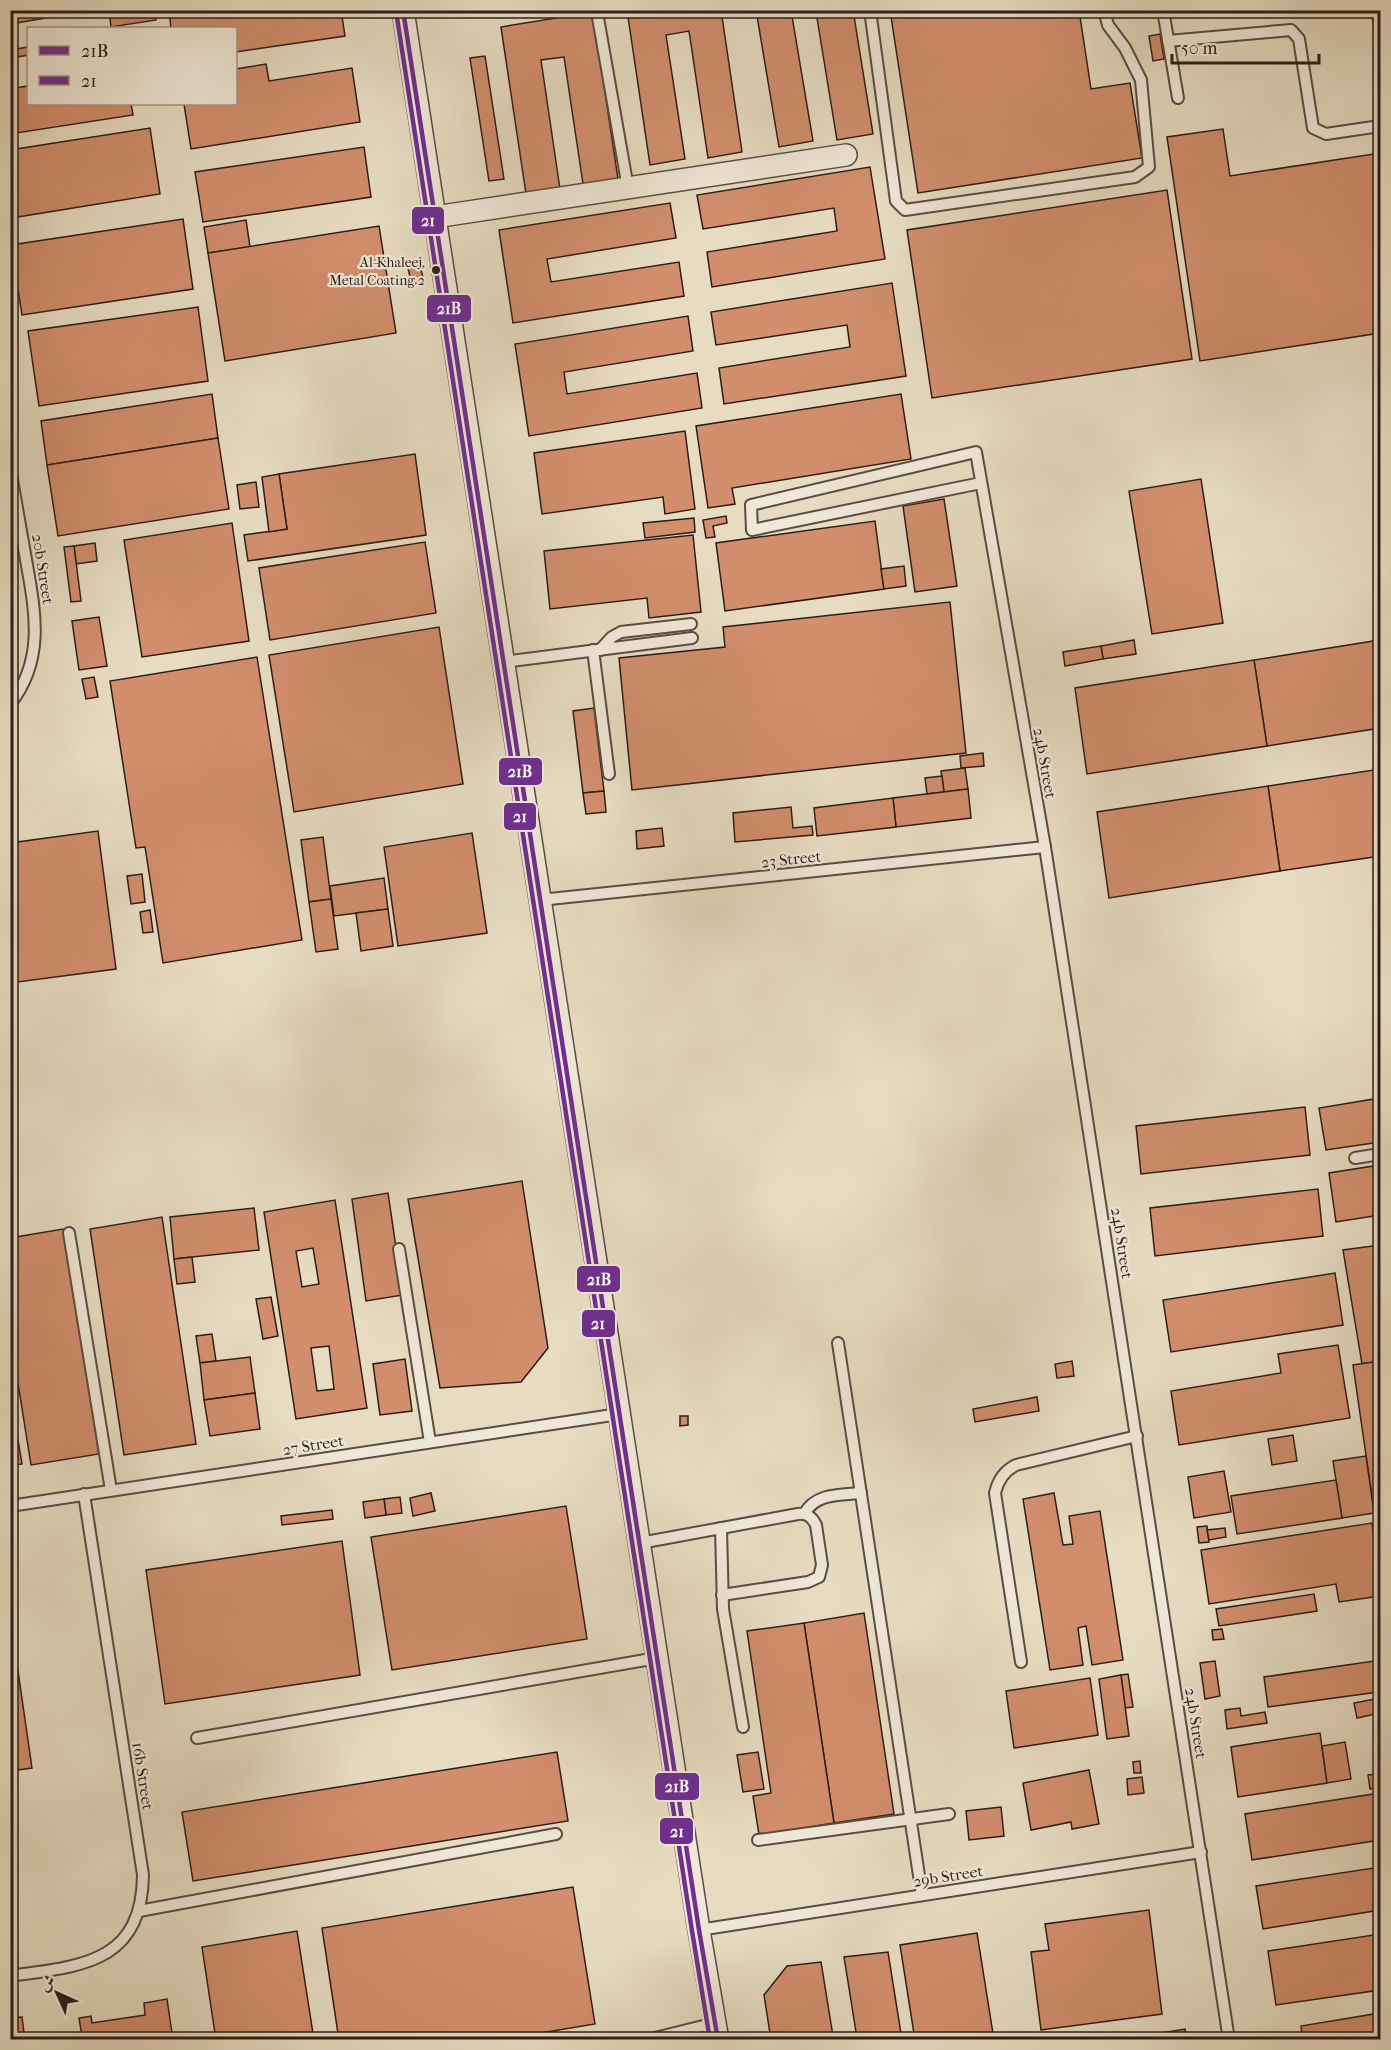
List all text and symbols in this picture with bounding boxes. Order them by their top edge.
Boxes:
legend [27,27,237,105]
scale bar [1172,27,1319,65]
text: 50 m [1181,38,1218,59]
text: 21B [81,41,108,62]
text: 21 [81,71,97,92]
line badge: 21 [411,206,445,235]
text: 21 [421,211,435,230]
place label: Al-Khaleej, Metal Coating 2 [329,254,425,289]
marker: Al-Khaleej, Metal Coating 2 [430,264,442,276]
line badge: 21B [426,294,472,323]
text: 21B [437,299,461,318]
street label: 20b Street [28,532,58,606]
street label: 24b Street [1029,726,1061,800]
line badge: 21B [498,757,543,786]
text: 21B [508,762,532,781]
line badge: 21 [503,802,537,831]
text: 21 [513,807,527,826]
street label: 23 Street [760,846,822,872]
street label: 24b Street [1107,1206,1137,1280]
line badge: 21B [576,1265,621,1293]
text: 21B [587,1270,611,1289]
line badge: 21 [581,1309,616,1338]
text: 21 [591,1314,605,1333]
street label: 27 Street [281,1431,345,1459]
street label: 24b Street [1181,1686,1211,1760]
street label: 16b Street [128,1741,158,1812]
line badge: 21B [654,1772,700,1801]
text: 21B [665,1777,689,1796]
line badge: 21 [659,1817,694,1845]
text: 21 [670,1822,684,1841]
street label: 29b Street [912,1861,985,1891]
north arrow [27,1963,87,2023]
text: ش [34,1970,59,1995]

